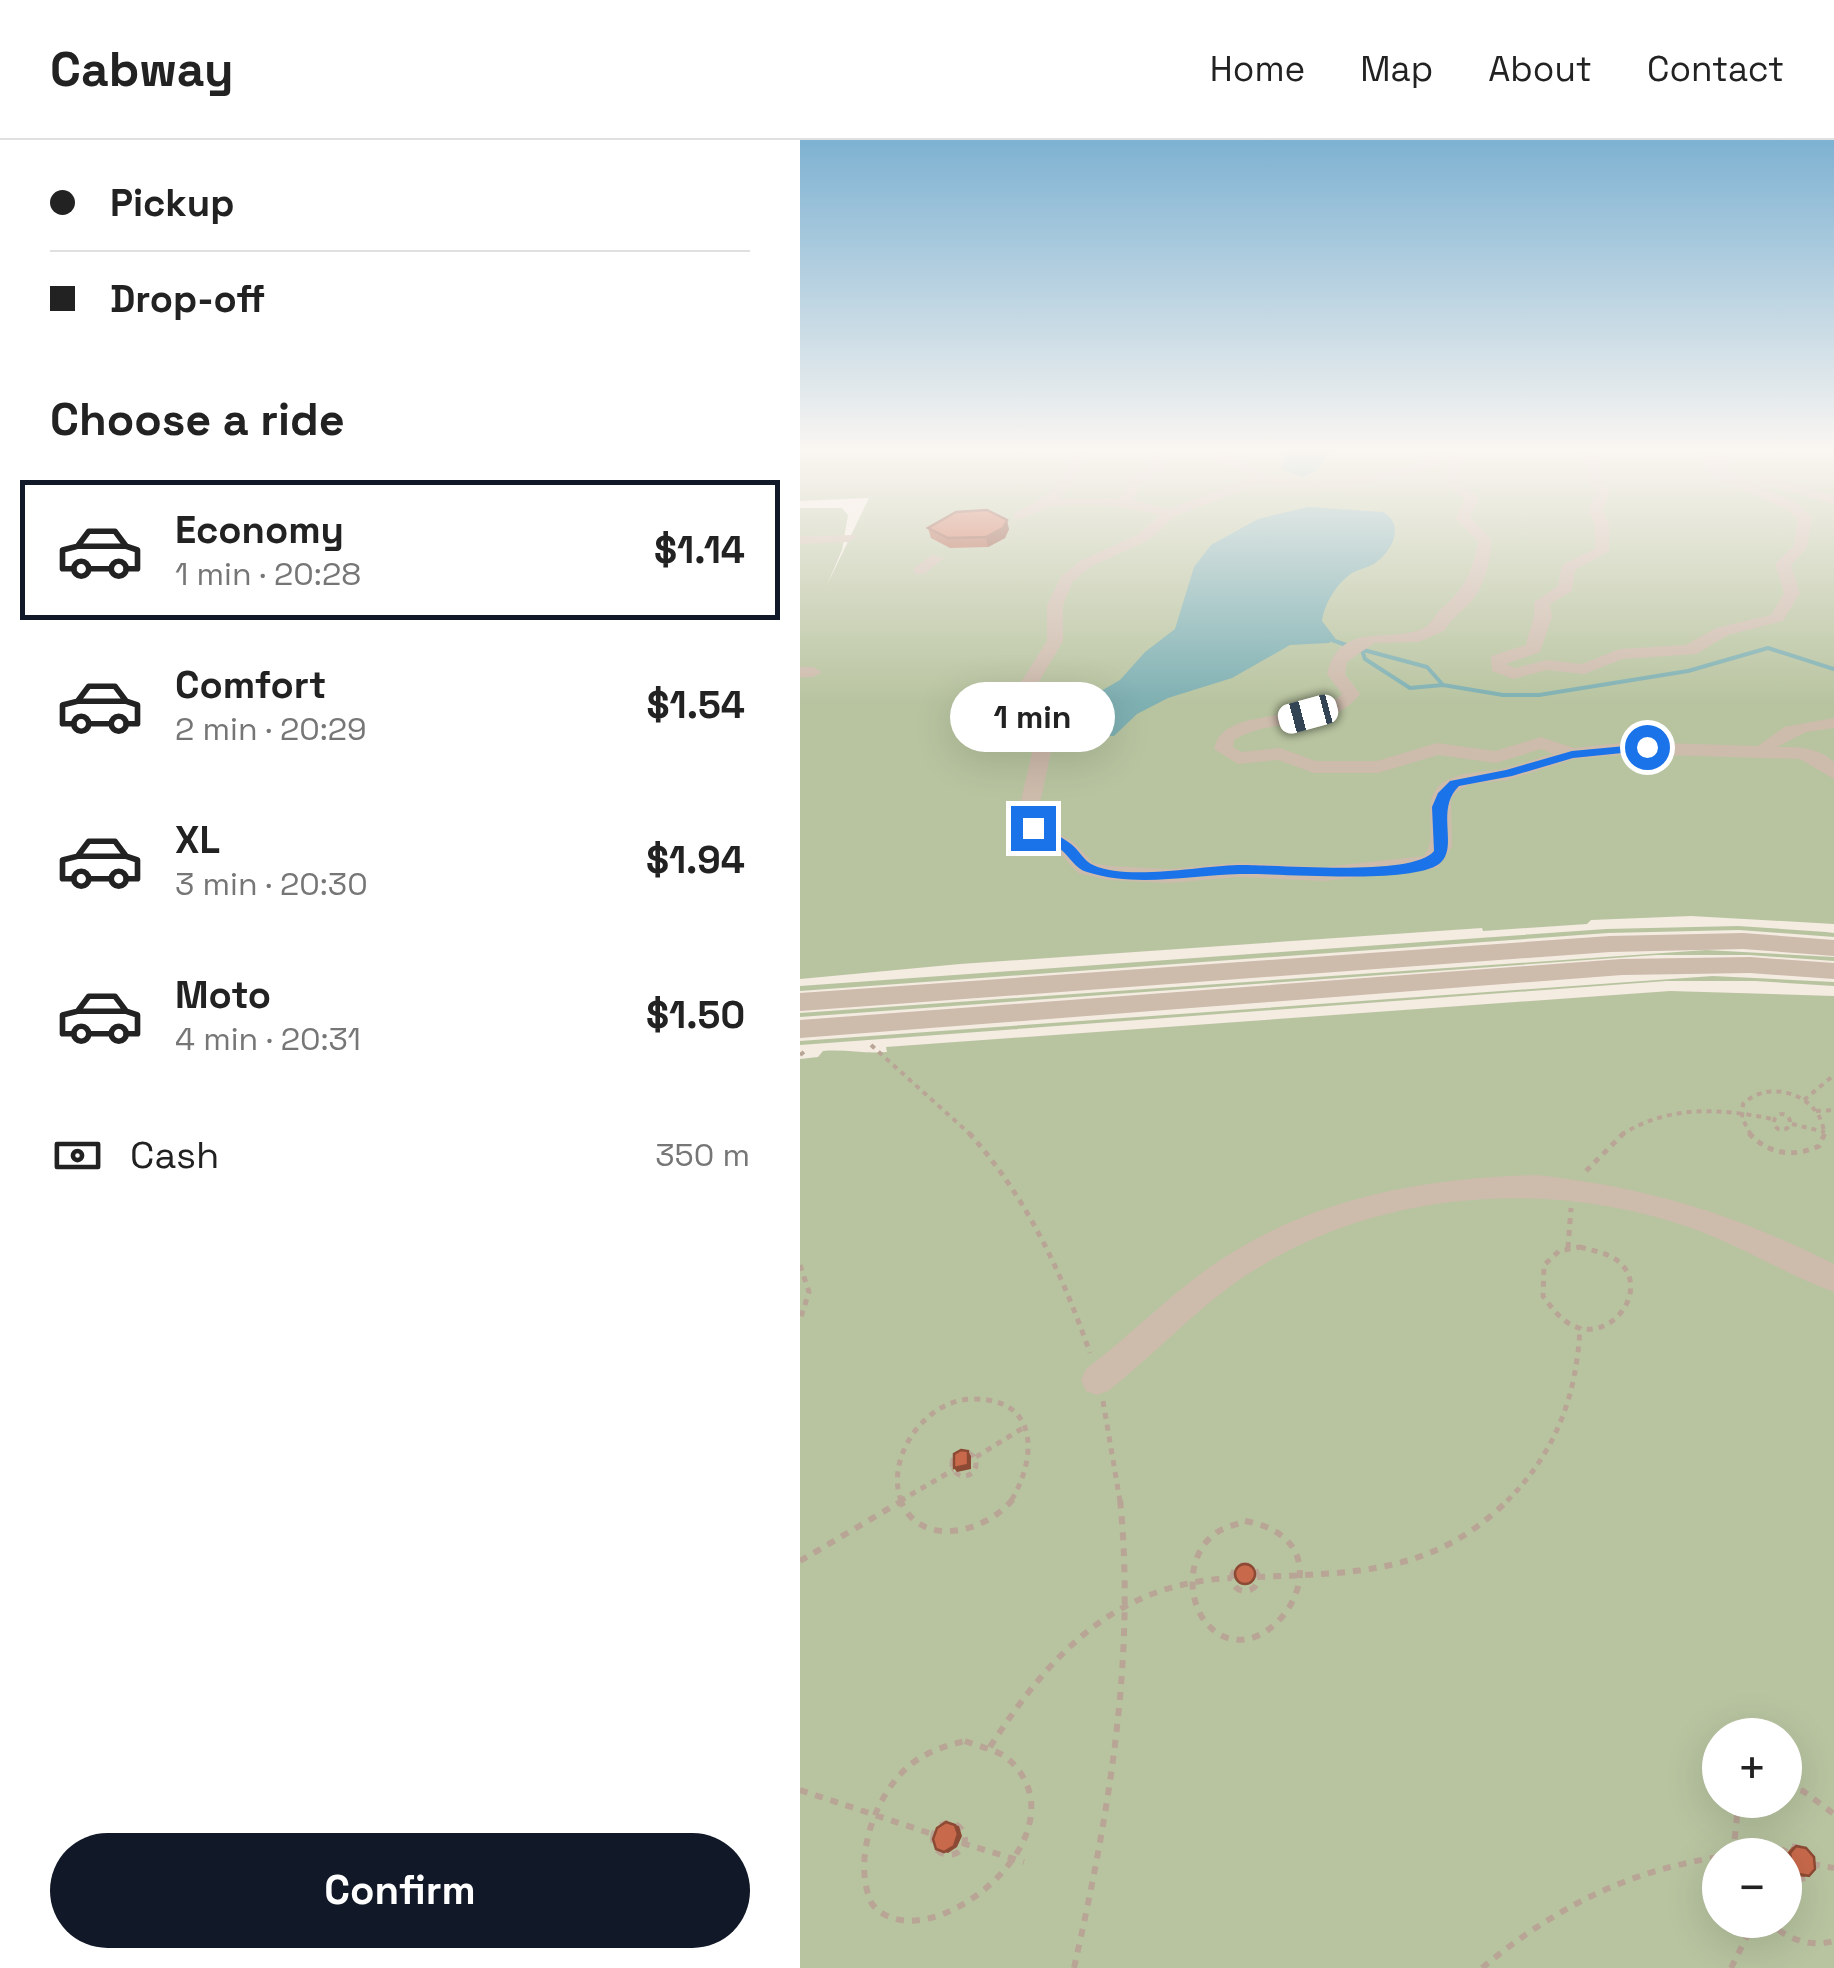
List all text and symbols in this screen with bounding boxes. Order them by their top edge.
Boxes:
text: Cabway [50,39,233,100]
text: Home [1210,47,1305,91]
text: Map [1360,47,1433,91]
text: About [1488,47,1592,91]
text: Contact [1647,47,1784,91]
text: Pickup [110,179,234,227]
text: Drop-off [110,275,265,323]
text: Choose a ride [50,391,345,448]
icon: car [55,505,145,595]
text: Economy [175,506,344,554]
text: $1.14 [654,526,745,574]
text: 1 min · 20:28 [175,554,361,594]
icon: car [55,660,145,750]
text: Comfort [175,661,326,709]
text: $1.54 [647,681,745,729]
callout: 1 min [950,683,1116,753]
car [1275,692,1341,736]
text: 1 min [993,697,1072,737]
text: 2 min · 20:29 [175,709,367,749]
route start [1625,725,1670,770]
route end [1011,806,1056,851]
icon: car [55,815,145,905]
text: XL [175,816,220,864]
text: $1.94 [646,836,745,884]
text: 3 min · 20:30 [175,864,368,904]
icon: car [55,970,145,1060]
text: Moto [175,971,271,1019]
text: $1.50 [646,991,745,1039]
text: 4 min · 20:31 [175,1019,361,1059]
icon: cash [50,1128,105,1183]
text: Cash [130,1131,219,1179]
text: 350 m [655,1135,750,1175]
map controls [1702,1718,1802,1938]
button: + [1702,1718,1802,1818]
button: Confirm [50,1833,750,1948]
button: − [1702,1838,1802,1938]

